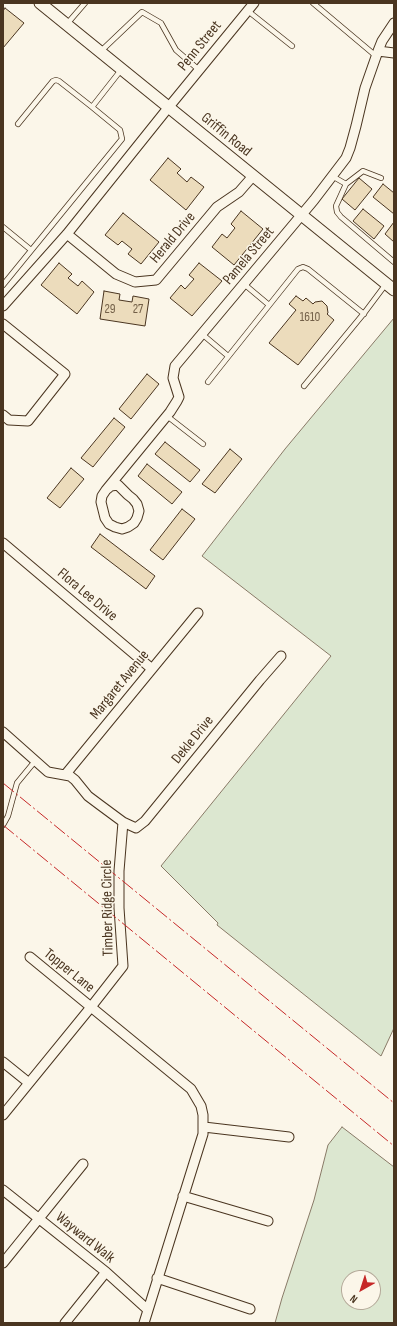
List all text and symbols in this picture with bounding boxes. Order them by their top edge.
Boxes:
street label: Penn Street [174,17,226,75]
street label: Griffin Road [197,109,255,161]
street label: Herald Drive [146,209,200,267]
street label: Pamela Street [220,223,278,289]
house number: 29 [104,302,116,318]
house number: 27 [133,302,143,318]
house number: 1610 [300,310,320,326]
street label: Flora Lee Drive [53,565,121,625]
street label: Margaret Avenue [87,647,153,723]
street label: Dekle Drive [168,712,218,768]
street label: Timber Ridge Circle [98,859,118,957]
street label: Topper Lane [40,945,98,997]
street label: Wayward Walk [52,1209,118,1267]
north arrow [341,1270,381,1310]
text: N [347,1292,360,1306]

